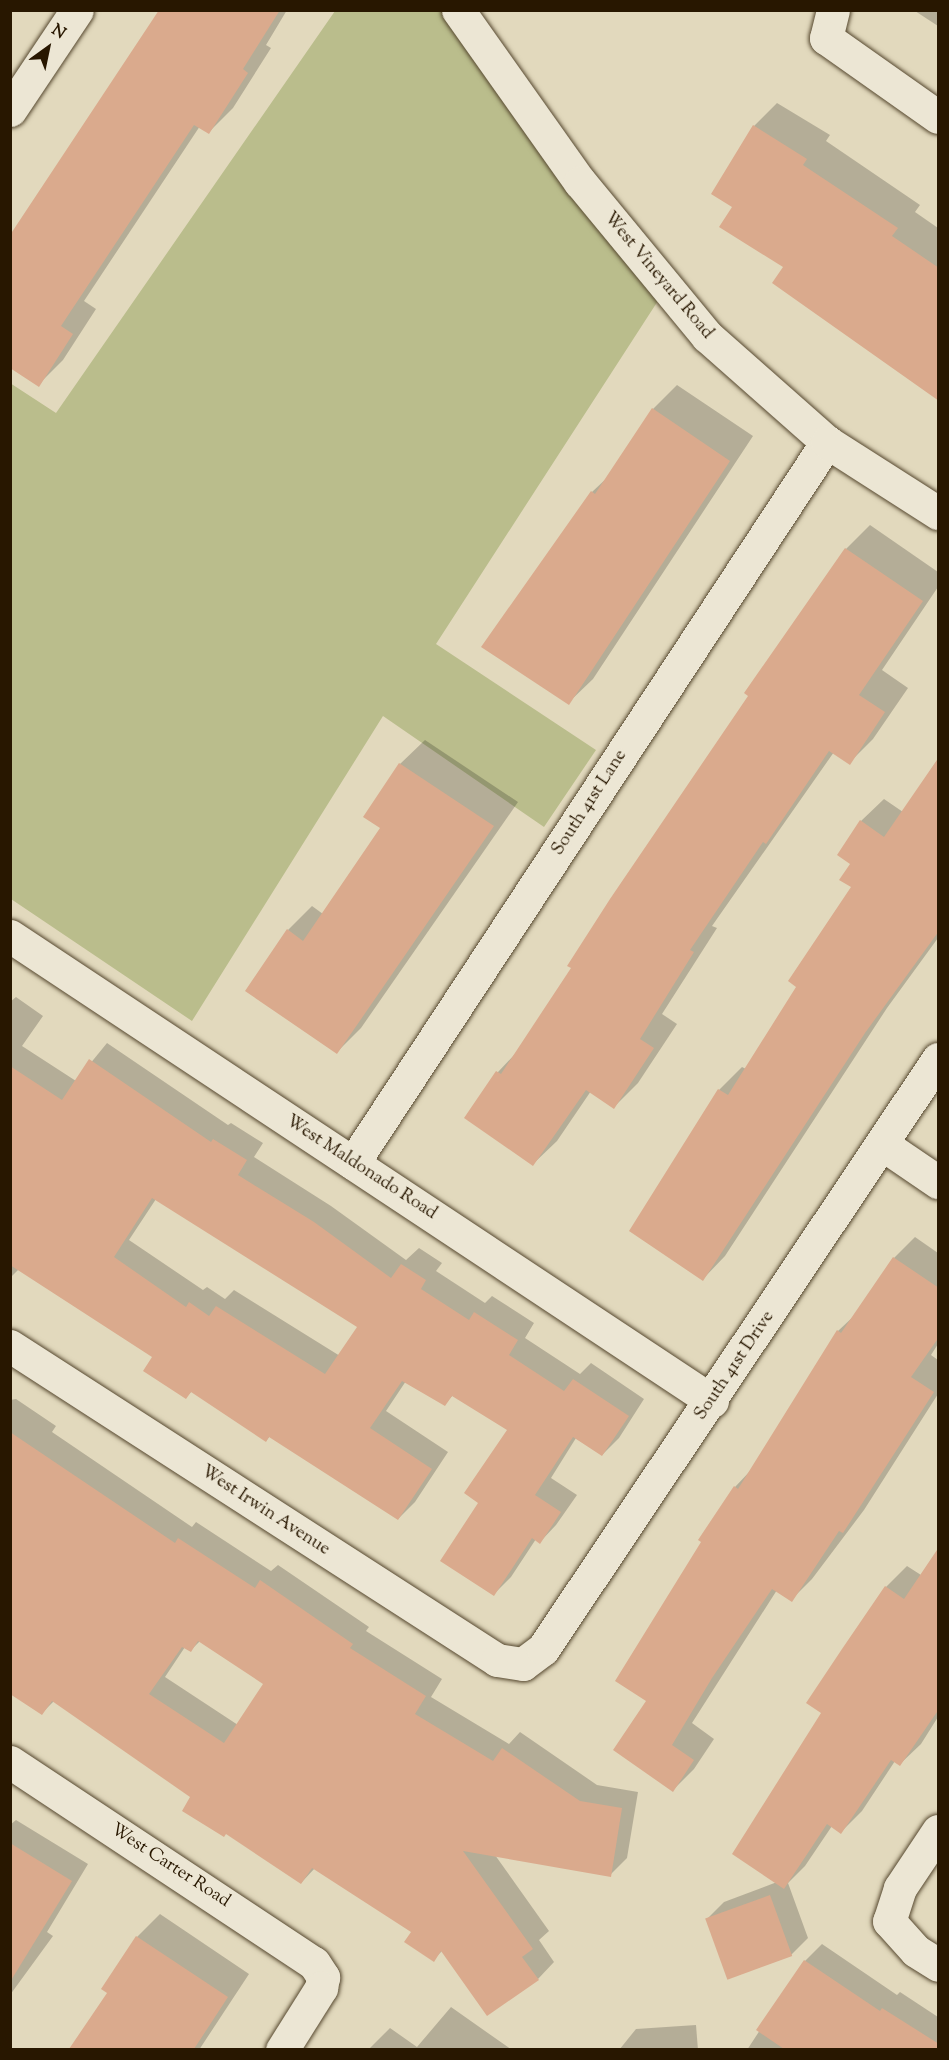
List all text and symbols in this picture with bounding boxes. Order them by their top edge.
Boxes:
north arrow [18,18,78,78]
text: N [46,19,70,46]
street label: West Vineyard Road [599,208,717,344]
street label: South 41st Lane [548,746,632,860]
street label: West Maldonado Road [281,1111,441,1225]
street label: South 41st Drive [691,1307,779,1425]
street label: West Irwin Avenue [196,1461,334,1561]
street label: West Carter Road [106,1819,234,1913]

